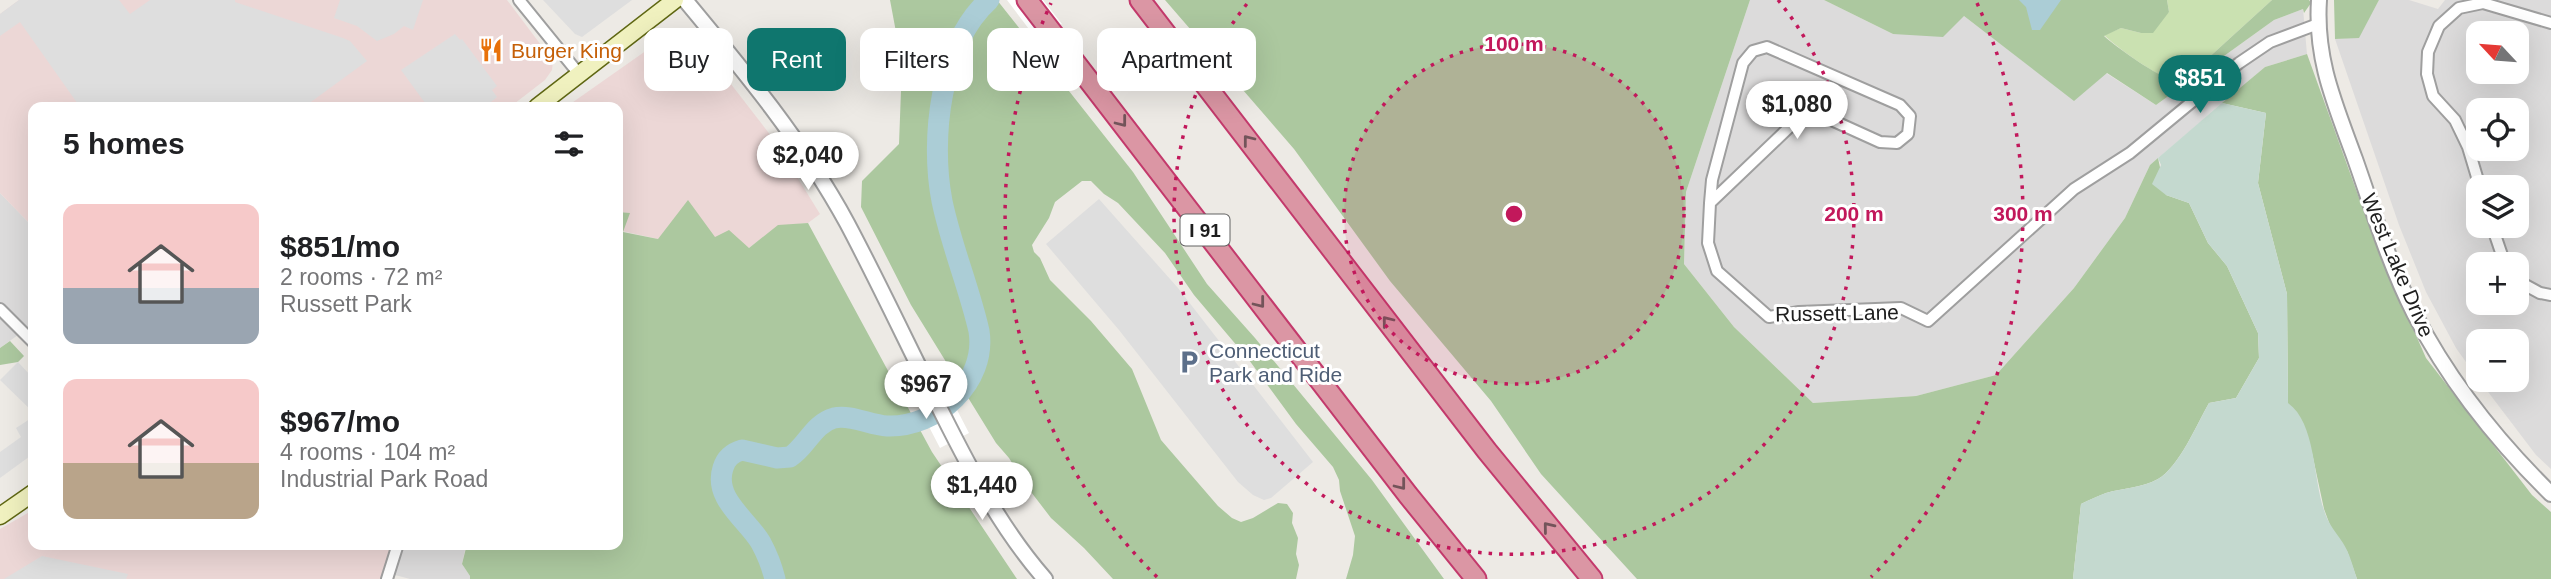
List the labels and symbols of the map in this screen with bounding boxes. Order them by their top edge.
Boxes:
north arrow [2466,21,2529,84]
text: 100 m [1484,32,1544,55]
restaurant icon: Burger King [477,36,505,64]
place label: Burger King [511,39,622,62]
pin: $851 [2159,55,2241,115]
pin: $1,080 [1740,82,1854,141]
one-way arrow [1113,115,1126,127]
pin: $2,040 [751,132,865,192]
one-way arrow [1243,136,1256,148]
street label: West Lake Drive [2357,190,2439,340]
centre of rings [1502,202,1526,226]
text: 200 m [1824,202,1884,225]
text: 300 m [1993,202,2053,225]
road number: I 91 [1180,214,1230,246]
one-way arrow [1252,295,1265,307]
street label: Russett Lane [1775,300,1899,326]
one-way arrow [1382,316,1395,328]
place label: Connecticut Park and Ride [1209,339,1342,386]
parking icon: Connecticut Park and Ride [1175,348,1203,376]
pin: $967 [885,362,967,421]
pin: $1,440 [925,462,1039,522]
one-way arrow [1393,477,1405,490]
one-way arrow [1544,522,1556,535]

